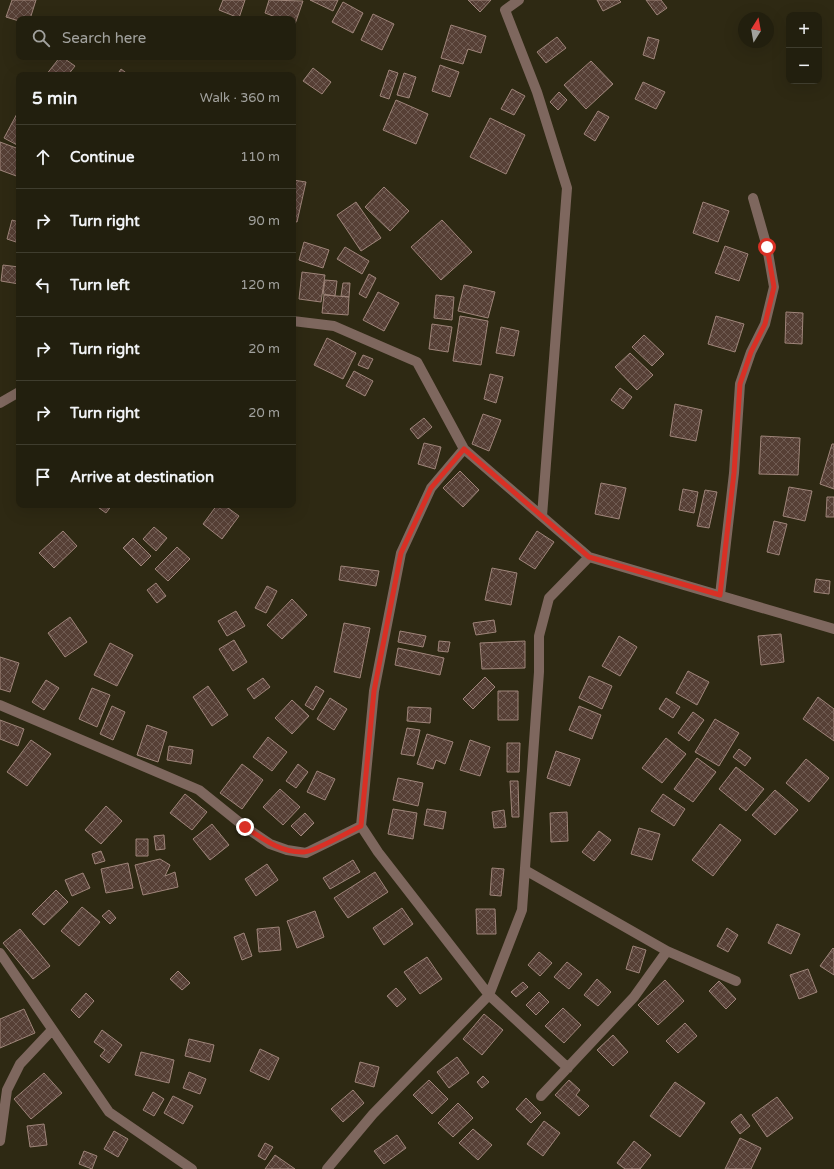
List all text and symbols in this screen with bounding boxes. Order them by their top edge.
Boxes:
north arrow [738,12,774,48]
map controls [786,12,822,84]
button: + [786,12,822,48]
search box [16,16,296,60]
icon: search [30,27,52,49]
text: Search here [62,29,146,47]
button: − [786,48,822,84]
text: 5 min [32,88,77,109]
text: Walk · 360 m [200,90,280,106]
icon: ahead [32,146,54,168]
text: Continue [70,148,134,166]
text: 110 m [240,149,280,165]
icon: right [32,210,54,232]
text: Turn right [70,212,140,230]
text: 90 m [248,213,280,229]
route start [758,238,776,256]
icon: left [32,274,54,296]
text: Turn left [70,276,130,294]
text: 120 m [240,277,280,293]
icon: right [32,338,54,360]
text: Turn right [70,340,140,358]
text: 20 m [248,341,280,357]
icon: right [32,402,54,424]
text: Turn right [70,404,140,422]
text: 20 m [248,405,280,421]
icon: arrive [32,466,54,488]
text: Arrive at destination [70,468,214,486]
route end [236,818,254,836]

